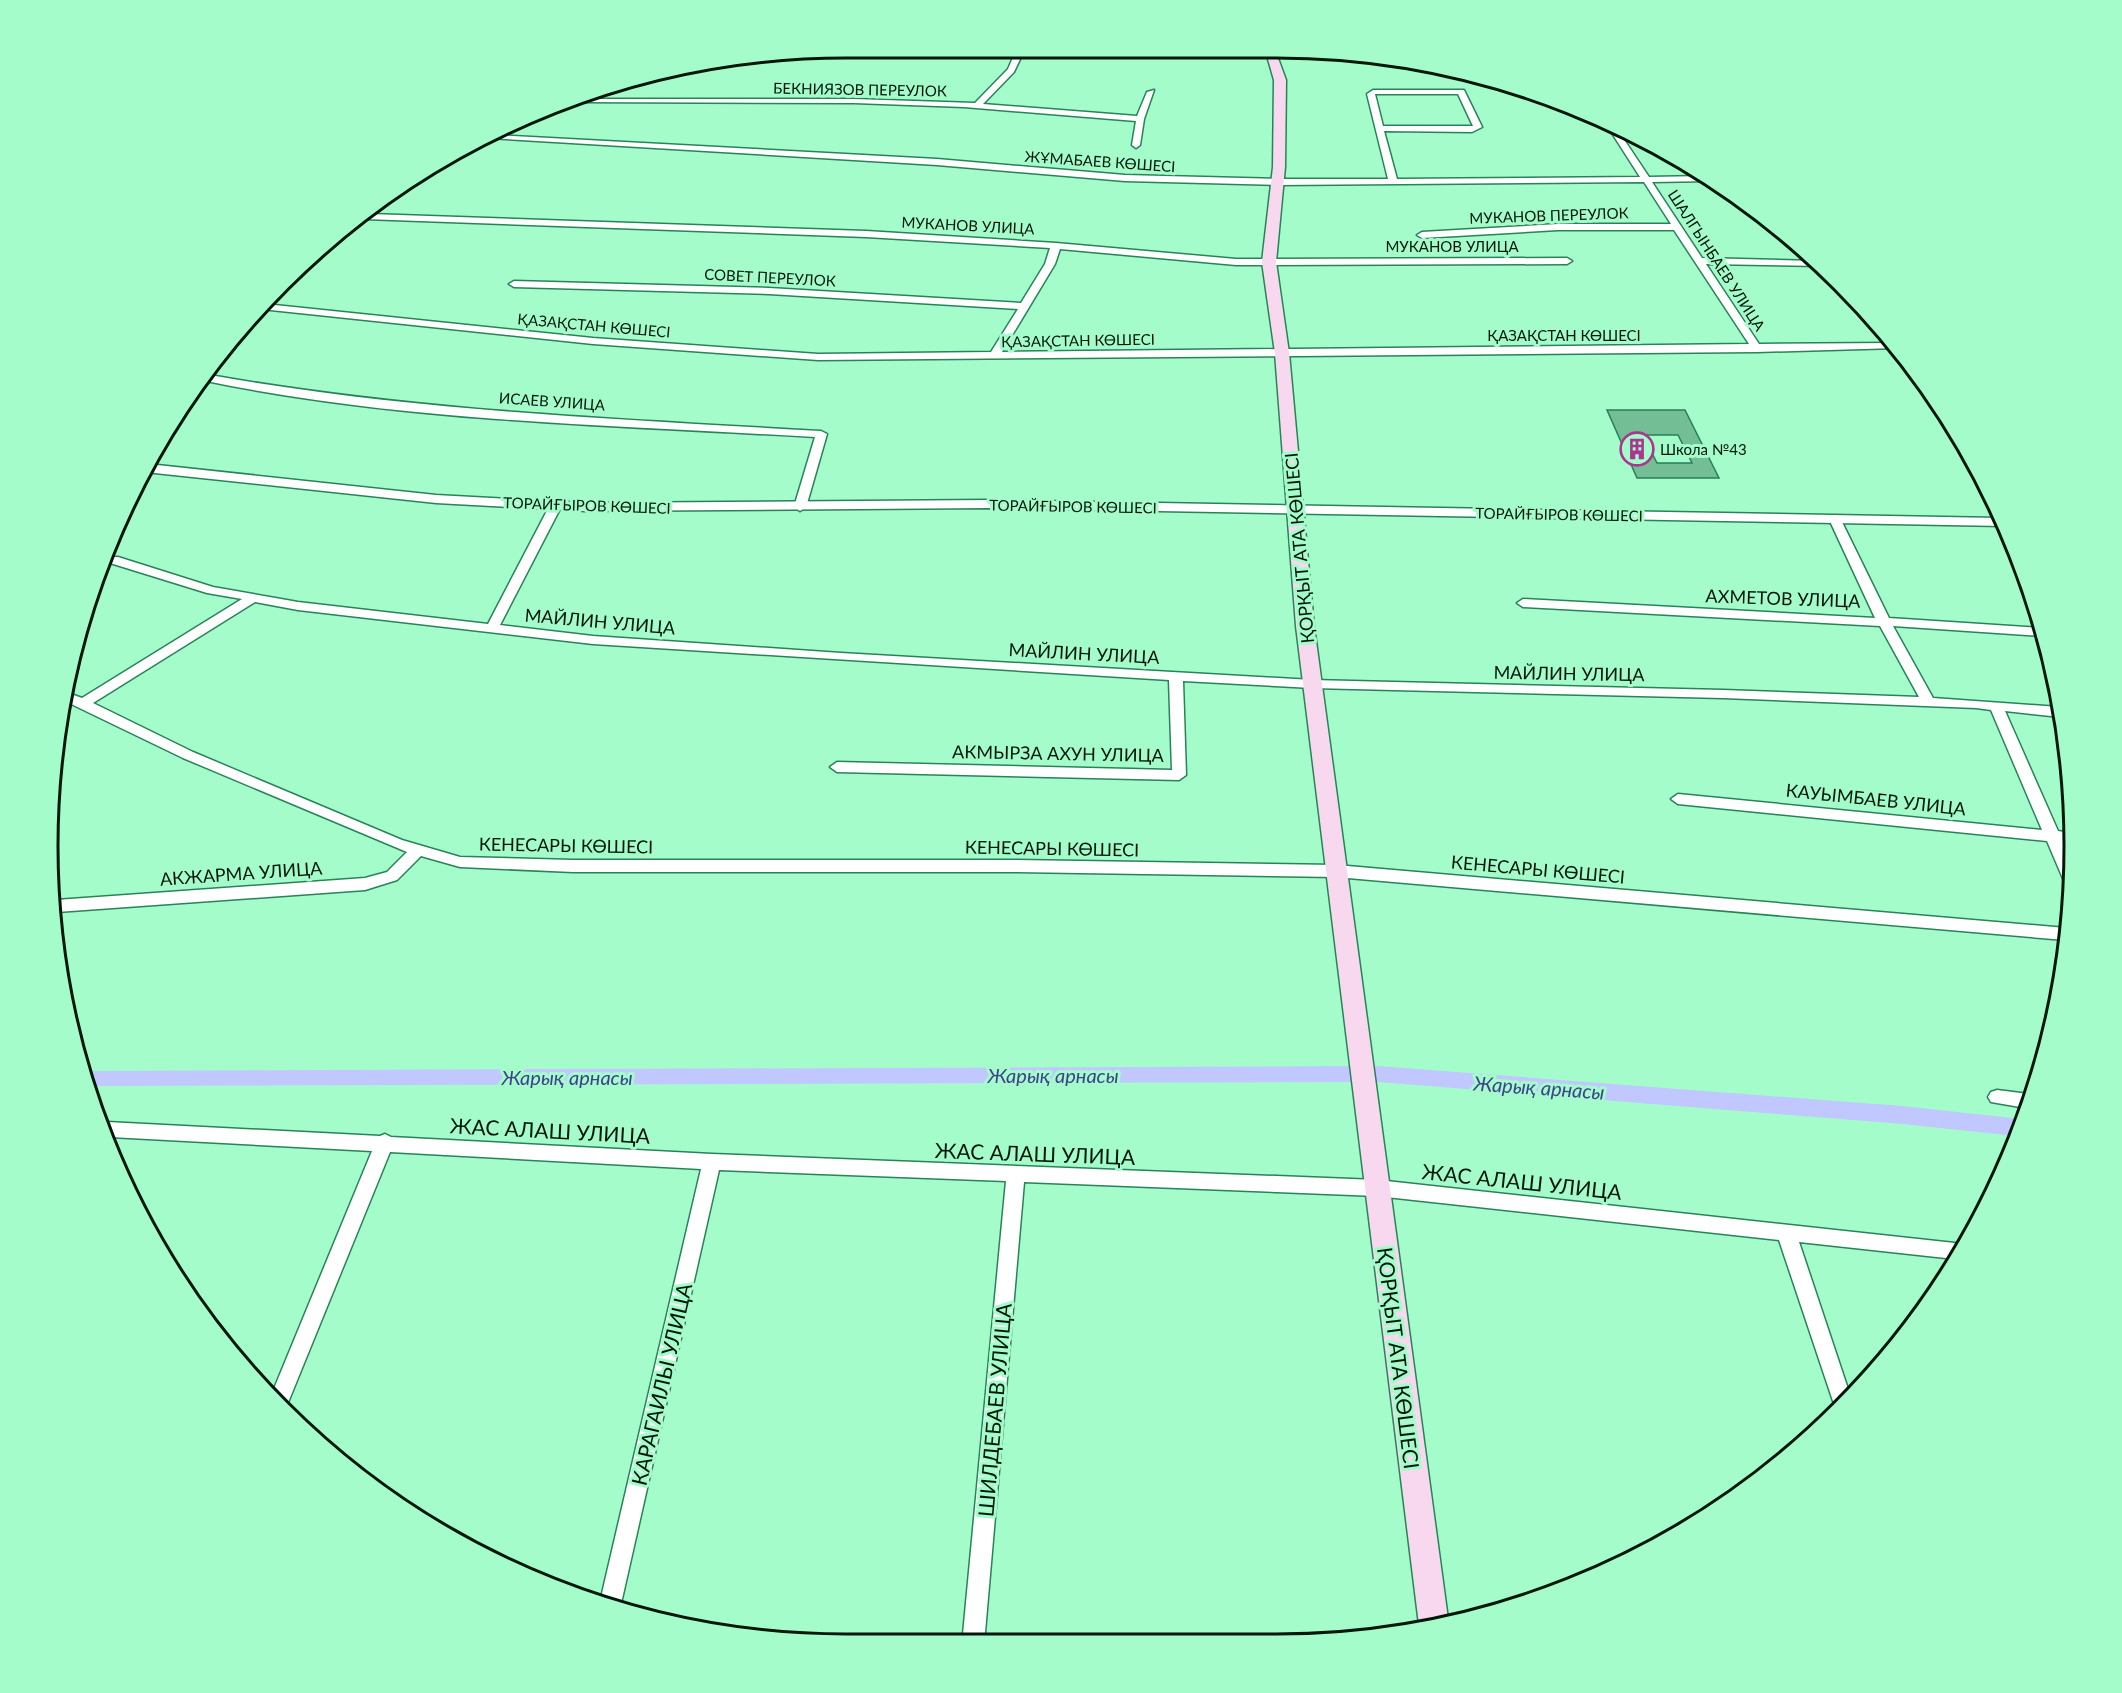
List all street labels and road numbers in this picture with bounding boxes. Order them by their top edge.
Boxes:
street label: БЕКНИЯЗОВ ПЕРЕУЛОК [773,78,947,100]
street label: ЖҰМАБАЕВ КӨШЕСІ [1024,147,1176,175]
street label: ШАЛГЫНБАЕВ УЛИЦА [1665,186,1770,335]
street label: МУКАНОВ ПЕРЕУЛОК [1469,203,1629,227]
street label: МУКАНОВ УЛИЦА [901,213,1036,238]
street label: МУКАНОВ УЛИЦА [1385,237,1519,255]
street label: СОВЕТ ПЕРЕУЛОК [704,265,836,289]
street label: ҚАЗАҚСТАН КӨШЕСІ [517,309,671,341]
street label: ҚАЗАҚСТАН КӨШЕСІ [1487,326,1641,344]
street label: ҚАЗАҚСТАН КӨШЕСІ [1001,330,1155,350]
street label: ИСАЕВ УЛИЦА [498,388,607,414]
street label: ҚОРҚЫТ АТА КӨШЕСІ [1280,452,1318,644]
street label: ТОРАЙҒЫРОВ КӨШЕСІ [503,493,671,517]
street label: ТОРАЙҒЫРОВ КӨШЕСІ [989,496,1157,516]
street label: ТОРАЙҒЫРОВ КӨШЕСІ [1475,504,1643,524]
street label: АХМЕТОВ УЛИЦА [1705,584,1862,612]
street label: МАЙЛИН УЛИЦА [524,603,677,639]
street label: МАЙЛИН УЛИЦА [1008,638,1161,668]
street label: МАЙЛИН УЛИЦА [1493,661,1646,685]
street label: АКМЫРЗА АХУН УЛИЦА [952,740,1165,766]
street label: КАУЫМБАЕВ УЛИЦА [1785,779,1968,819]
street label: КЕНЕСАРЫ КӨШЕСІ [479,832,653,858]
street label: КЕНЕСАРЫ КӨШЕСІ [965,835,1139,861]
street label: КЕНЕСАРЫ КӨШЕСІ [1450,850,1626,888]
street label: АКЖАРМА УЛИЦА [159,856,324,890]
street label: ЖАС АЛАШ УЛИЦА [449,1112,652,1148]
street label: ЖАС АЛАШ УЛИЦА [934,1137,1136,1169]
street label: ЖАС АЛАШ УЛИЦА [1421,1158,1624,1204]
street label: ҚОРҚЫТ АТА КӨШЕСІ [1373,1246,1425,1470]
street label: КАРАГАИЛЫ УЛИЦА [626,1280,697,1488]
street label: ШИЛДЕБАЕВ УЛИЦА [972,1301,1016,1518]

